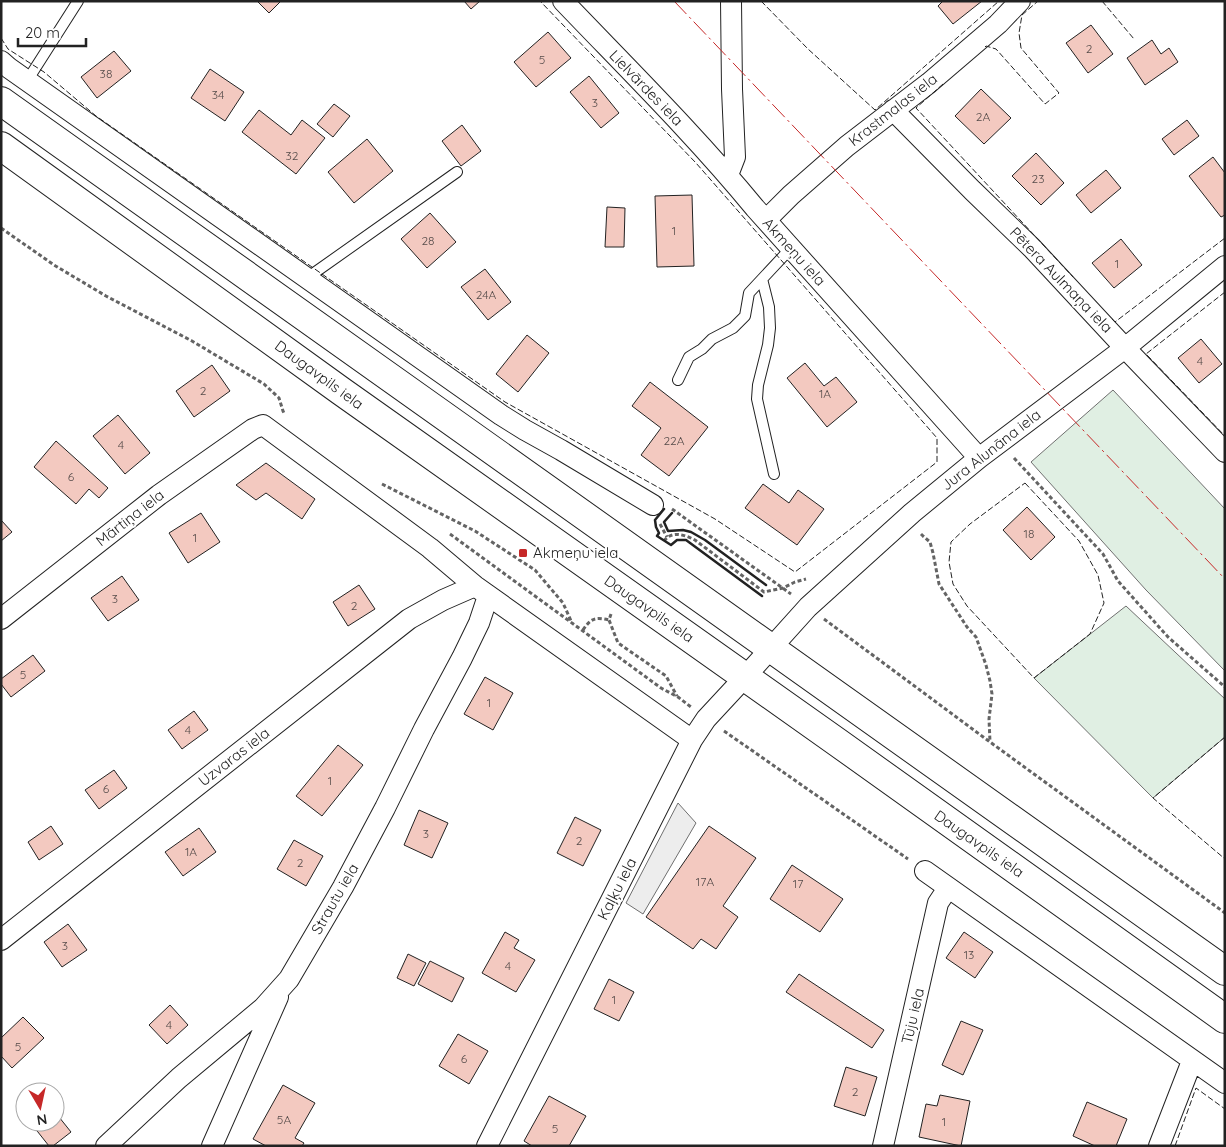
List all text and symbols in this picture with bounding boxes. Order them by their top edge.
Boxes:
scale bar [18,15,85,47]
text: 20 m [25,23,60,42]
house number: 2 [1086,41,1093,56]
street label: Lielvārdes iela [605,46,687,130]
house number: 5 [539,52,545,67]
house number: 38 [100,66,112,81]
street label: Krastmalas iela [844,69,941,150]
house number: 34 [212,87,224,102]
house number: 3 [592,95,598,110]
house number: 2A [976,109,990,124]
house number: 32 [286,148,299,163]
house number: 23 [1032,171,1044,186]
street label: Akmeņu iela [759,214,830,290]
house number: 1 [672,223,676,238]
street label: Pētera Aulmaņa iela [1006,223,1117,337]
house number: 28 [421,233,435,248]
house number: 1 [1115,256,1119,271]
house number: 24A [476,287,497,302]
street label: Daugavpils iela [271,336,367,413]
house number: 4 [1197,353,1203,368]
house number: 2 [200,383,207,398]
house number: 1A [819,386,831,401]
street label: Jura Alunāna iela [937,405,1044,494]
house number: 22A [663,433,685,448]
house number: 4 [118,437,124,452]
house number: 6 [68,469,75,484]
street label: Mārtiņa iela [92,485,168,550]
house number: 18 [1024,526,1034,541]
house number: 1 [193,530,197,545]
place label: Akmeņu iela [533,543,618,562]
marker: Akmeņu iela [517,547,529,559]
street label: Daugavpils iela [601,571,698,647]
house number: 3 [112,591,118,606]
house number: 2 [351,598,358,613]
house number: 5 [20,667,26,682]
house number: 1 [487,695,491,710]
house number: 4 [185,722,191,737]
street label: Uzvaras iela [194,723,273,790]
house number: 1 [328,773,332,788]
house number: 6 [103,781,110,796]
street label: Daugavpils iela [931,806,1028,882]
house number: 3 [423,826,429,841]
house number: 2 [576,833,583,848]
house number: 1A [185,844,197,859]
street label: Kaļķu iela [593,854,640,923]
house number: 2 [297,855,304,870]
street label: Strautu iela [307,860,362,938]
house number: 17A [696,874,714,889]
house number: 17 [793,876,803,891]
house number: 3 [62,938,68,953]
house number: 13 [964,947,974,962]
house number: 4 [505,958,511,973]
street label: Tūju iela [897,986,928,1046]
house number: 1 [612,992,616,1007]
house number: 4 [166,1017,172,1032]
house number: 5 [15,1039,21,1054]
house number: 6 [461,1051,468,1066]
north arrow [15,1082,65,1132]
house number: 2 [852,1084,859,1099]
text: N [36,1110,49,1130]
house number: 5A [277,1112,291,1127]
house number: 1 [942,1114,946,1129]
house number: 5 [552,1121,558,1136]

